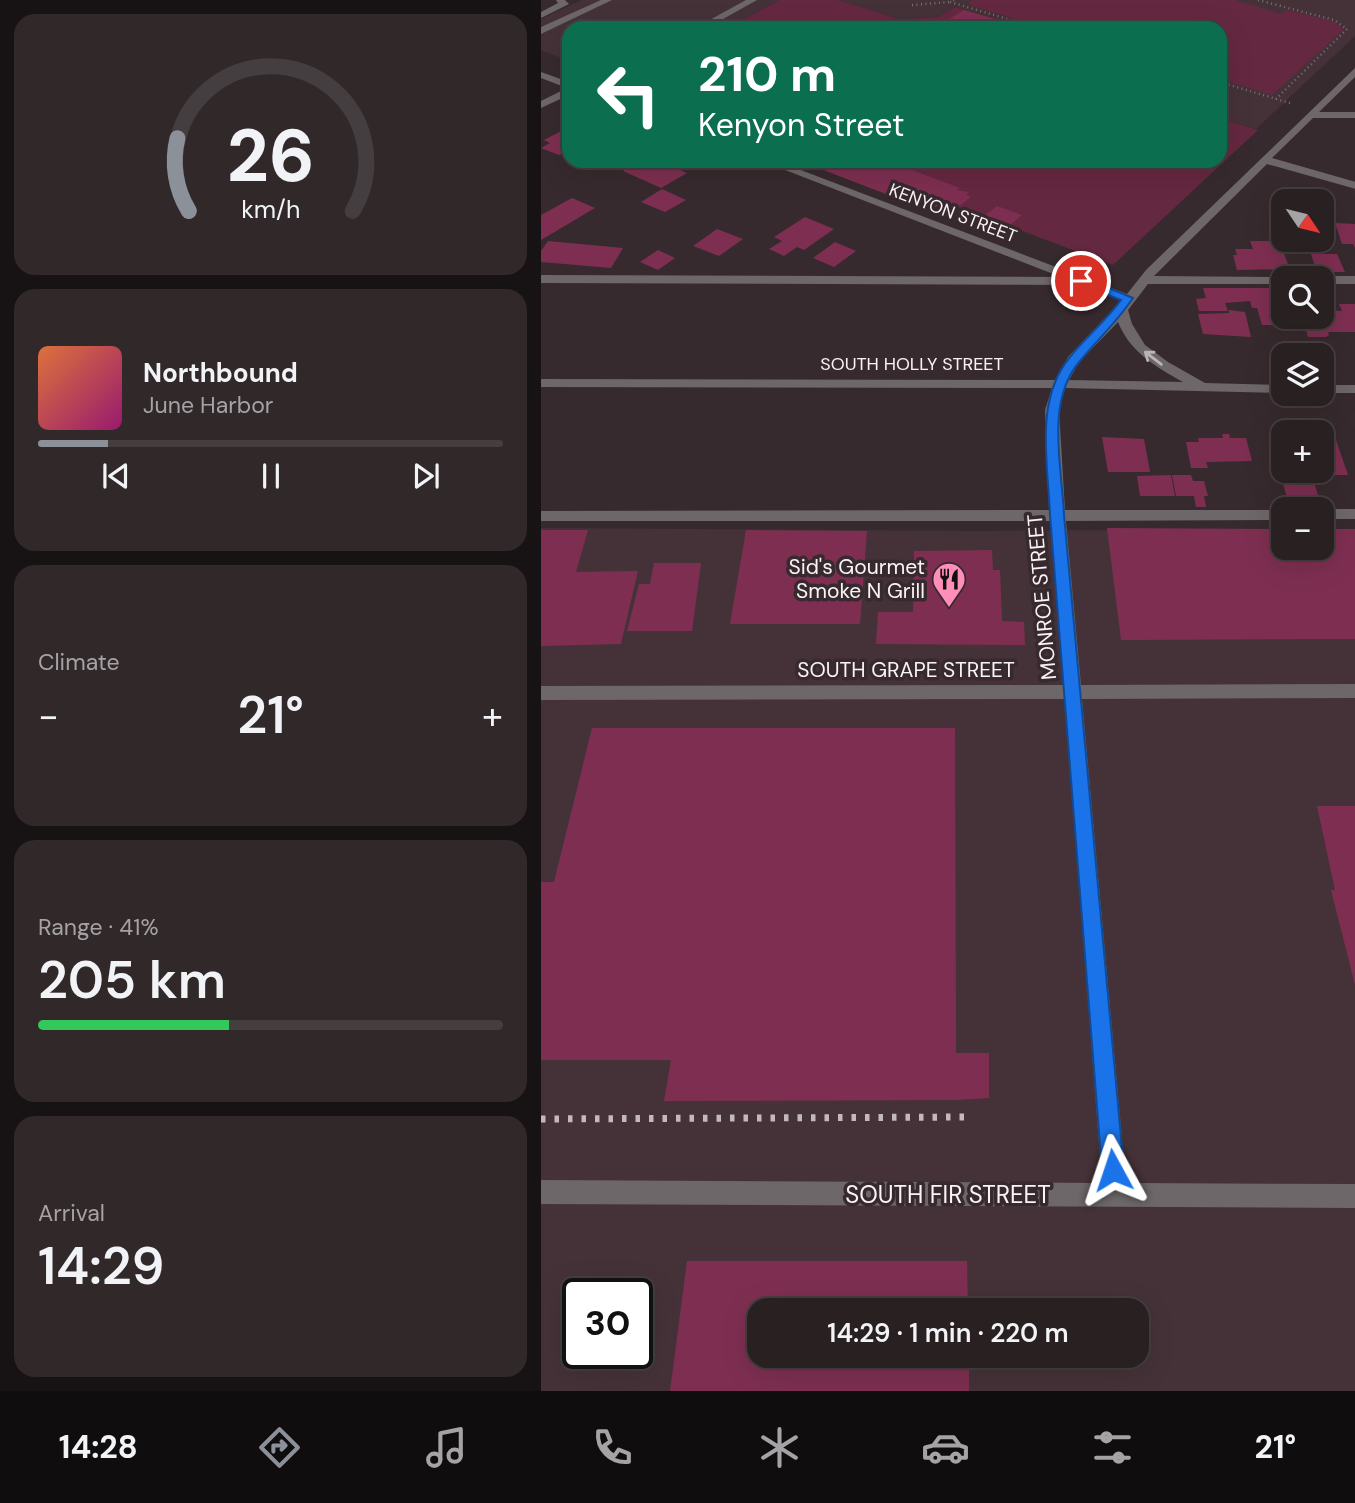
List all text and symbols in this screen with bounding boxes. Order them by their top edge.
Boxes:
text: 210 m [698,42,836,106]
icon: left [583,49,674,140]
text: Kenyon Street [698,104,905,146]
text: 26 [226,109,315,204]
street label: KENYON STREET [886,178,1020,248]
north arrow [1271,189,1334,252]
map controls [1271,189,1334,560]
text: km/h [241,193,300,226]
pin [1051,251,1111,311]
icon: arrive [1062,262,1100,300]
button: search [1271,266,1334,329]
button: layers [1271,343,1334,406]
one-way arrow [1144,351,1163,365]
street label: SOUTH HOLLY STREET [820,352,1004,376]
text: Northbound [143,356,298,390]
text: June Harbor [143,390,273,420]
button: + [1271,420,1334,483]
icon: previous [97,457,135,495]
icon: pause [252,457,290,495]
icon: next [407,457,445,495]
button: − [1271,497,1334,560]
street label: MONROE STREET [1021,513,1063,681]
place label: Sid's Gourmet Smoke N Grill [788,553,925,605]
restaurant icon: Sid's Gourmet Smoke N Grill [930,560,968,609]
text: Climate [38,647,120,677]
street label: SOUTH GRAPE STREET [797,656,1015,684]
text: 21° [237,681,304,749]
text: − [38,691,59,741]
text: + [482,691,503,741]
text: Range · 41% [38,912,159,942]
text: 205 km [38,946,226,1014]
position arrow [1076,1133,1150,1207]
street label: SOUTH FIR STREET [845,1179,1051,1210]
text: Arrival [38,1198,105,1228]
text: 14:29 [38,1232,164,1300]
speed limit sign: 30 [562,1278,653,1369]
text: 14:29 · 1 min · 220 m [827,1316,1069,1350]
icon: directions [255,1423,304,1472]
icon: music [422,1423,471,1472]
icon: phone [588,1423,637,1472]
icon: climate [755,1423,804,1472]
icon: car [921,1423,970,1472]
icon: filters [1088,1423,1137,1472]
text: 14:28 [59,1426,138,1468]
text: 21° [1254,1426,1296,1468]

